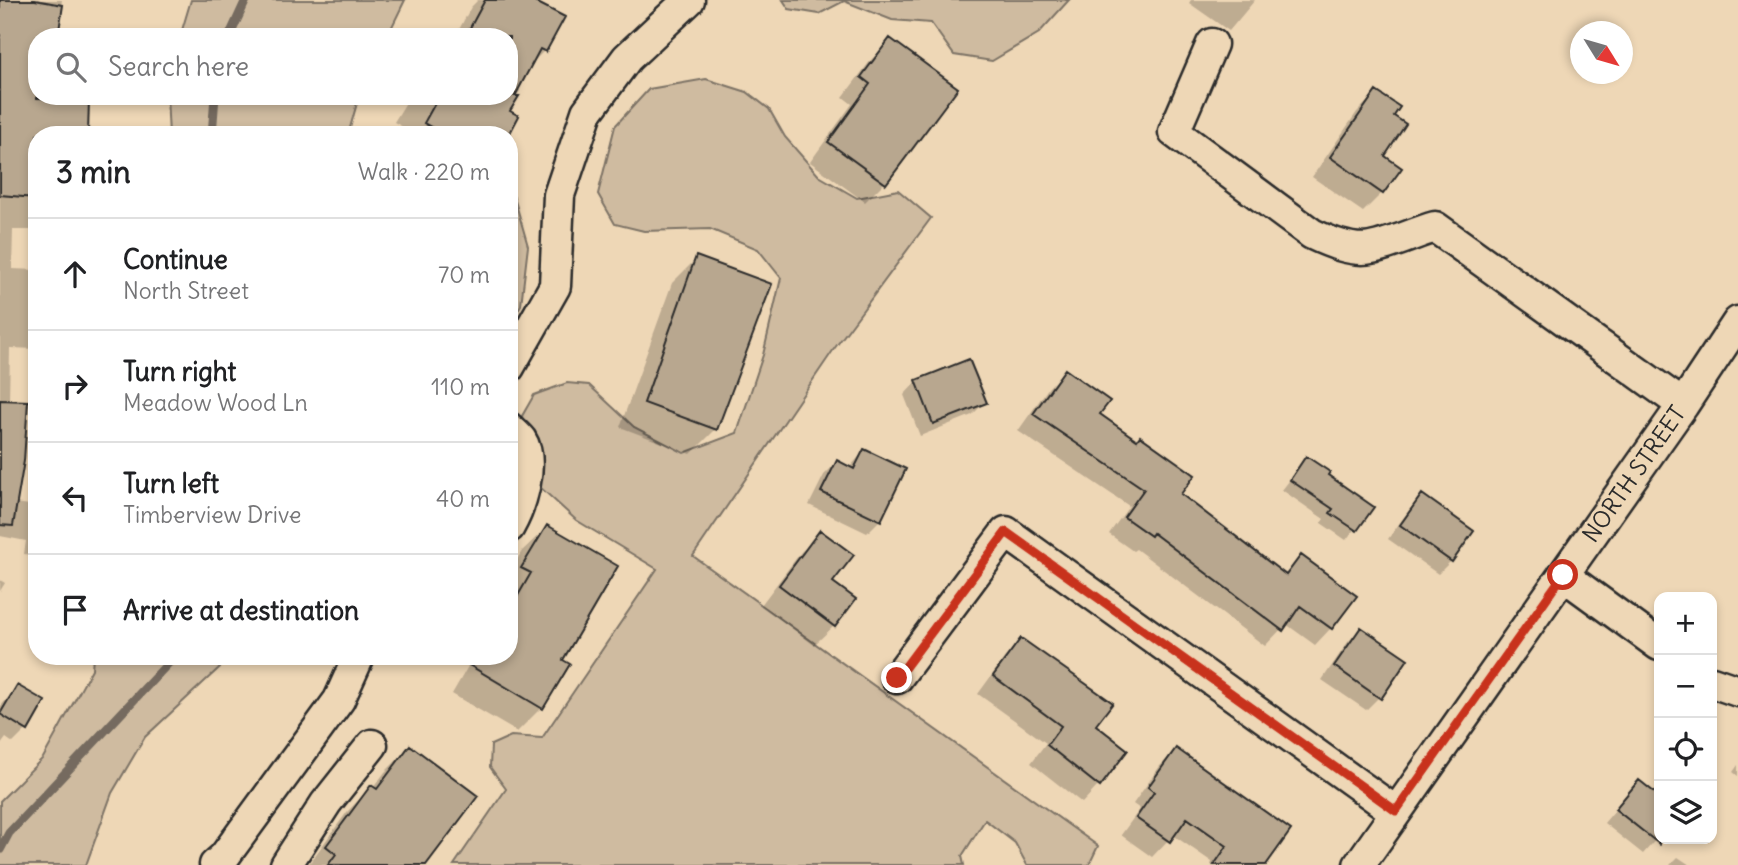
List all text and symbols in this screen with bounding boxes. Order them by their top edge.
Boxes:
north arrow [1570,21,1633,84]
search box [28,28,518,105]
icon: search [52,48,90,86]
text: Search here [108,50,249,83]
text: 3 min [56,153,131,191]
text: Walk · 220 m [358,157,490,186]
text: Continue [123,243,228,276]
icon: ahead [56,255,94,293]
text: 70 m [438,260,490,289]
text: North Street [123,276,249,305]
text: Turn right [123,355,236,388]
icon: right [56,367,94,405]
text: 110 m [431,372,490,401]
text: Meadow Wood Ln [123,388,308,417]
street label: NORTH STREET [1576,400,1691,548]
text: Turn left [123,467,219,500]
icon: left [56,479,94,517]
text: 40 m [436,484,490,513]
text: Timberview Drive [123,500,301,529]
route start [1547,559,1578,590]
icon: arrive [56,591,94,629]
map controls [1654,592,1717,844]
button: + [1654,592,1717,655]
text: Arrive at destination [123,594,359,627]
button: − [1654,655,1717,718]
route end [881,662,912,693]
button: locate [1654,718,1717,781]
button: layers [1654,781,1717,844]

